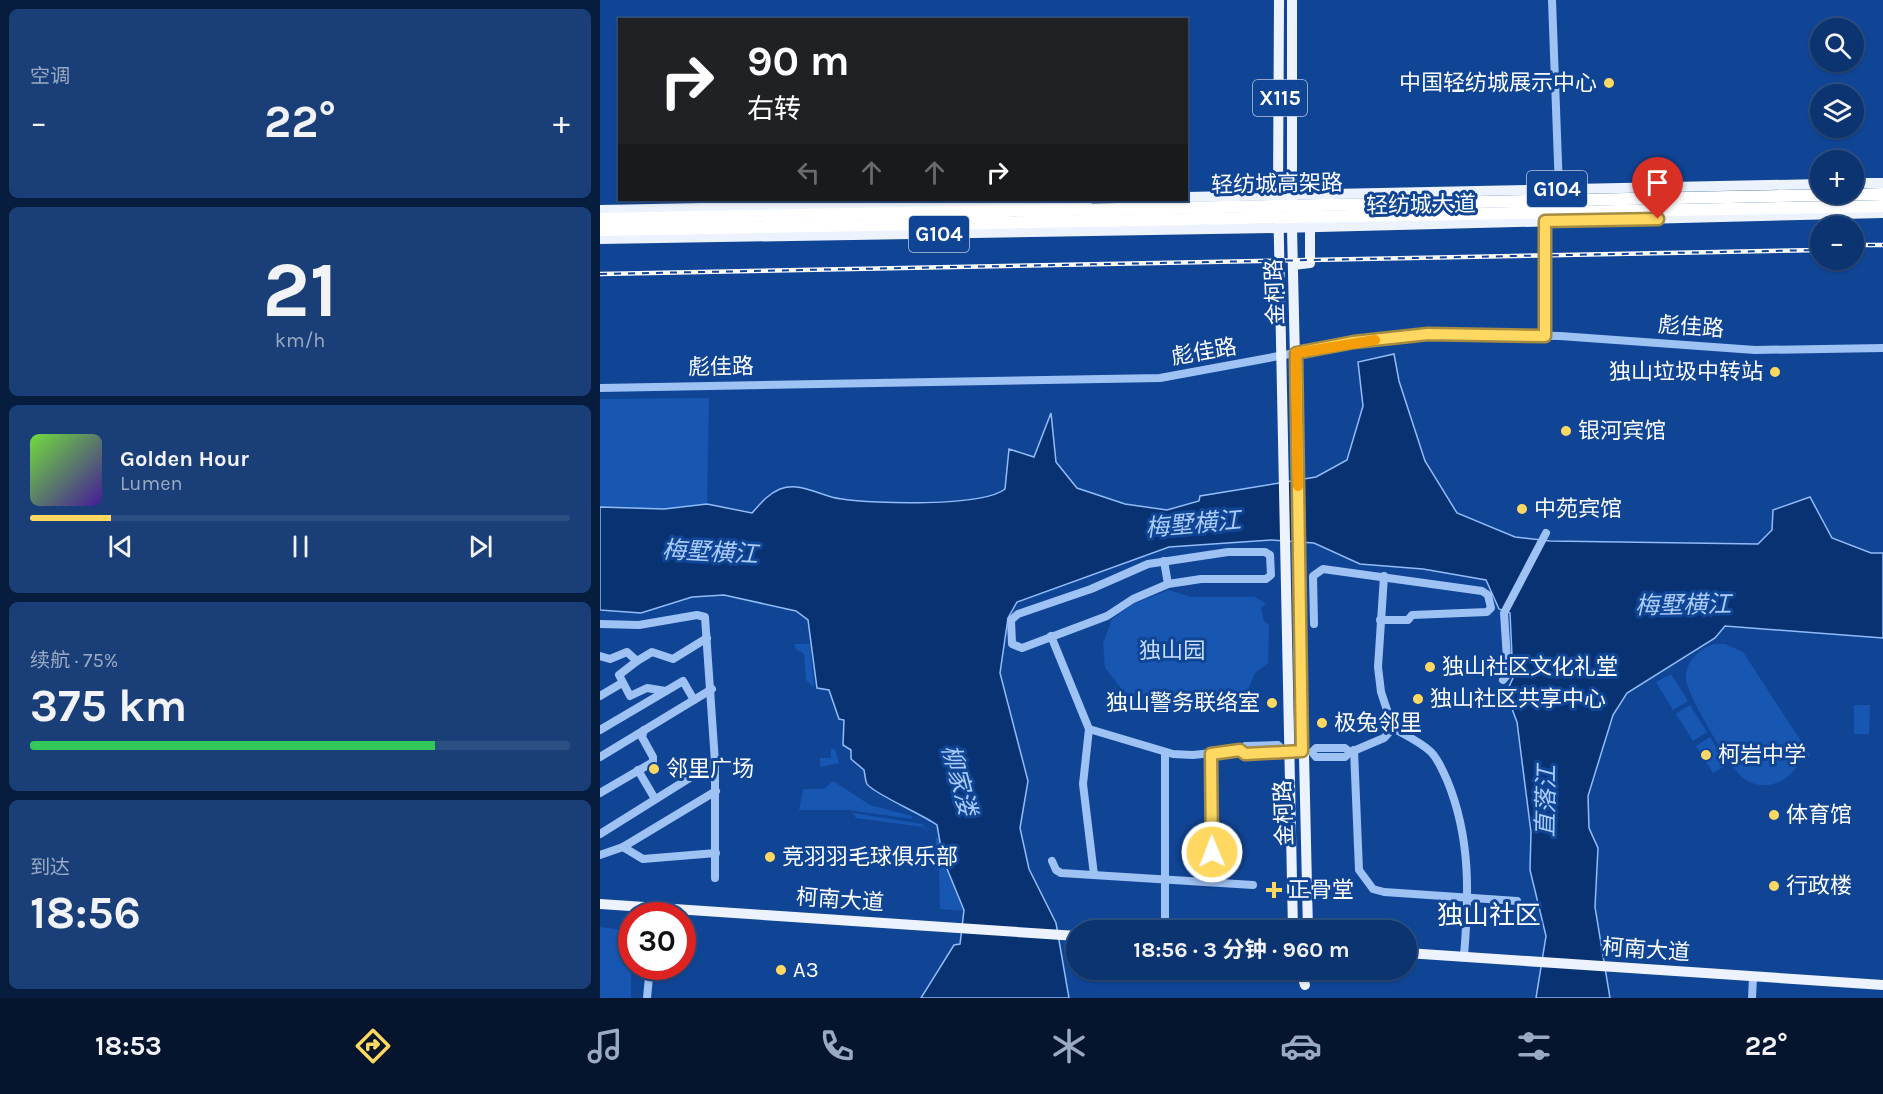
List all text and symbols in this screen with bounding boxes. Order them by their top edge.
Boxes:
map controls [1810,18,1864,270]
button: search [1810,18,1864,72]
text: 90 m [747,36,850,86]
icon: right [648,42,726,120]
text: 空调 [30,65,70,88]
place label: 中国轻纺城展示中心 [1399,70,1597,96]
marker: 中国轻纺城展示中心 [1602,76,1616,90]
road number: X115 [1253,80,1307,116]
button: layers [1810,84,1864,138]
text: 右转 [747,93,801,125]
text: 22° [264,96,336,148]
text: − [30,103,47,141]
text: + [553,103,570,141]
button: + [1810,150,1864,204]
icon: left [792,156,825,189]
icon: ahead [855,156,888,189]
icon: ahead [918,156,951,189]
icon: right [981,156,1014,189]
pin [1632,157,1683,219]
icon: arrive [1641,166,1674,199]
street label: 轻纺城高架路 [1211,170,1343,198]
road number: G104 [1527,171,1587,207]
street label: 轻纺城大道 [1366,191,1476,219]
road number: G104 [909,216,969,252]
button: − [1810,216,1864,270]
text: 21 [263,244,338,336]
street label: 金柯路 [1261,259,1289,325]
street label: 彪佳路 [1657,312,1725,342]
text: km/h [275,329,325,352]
street label: 彪佳路 [1169,333,1239,371]
street label: 彪佳路 [688,353,754,381]
place label: 独山垃圾中转站 [1609,359,1763,385]
marker: 独山垃圾中转站 [1768,365,1782,379]
place label: 银河宾馆 [1578,418,1666,444]
marker: 银河宾馆 [1559,424,1573,438]
text: Golden Hour [120,446,249,472]
text: Lumen [120,472,183,495]
place label: 中苑宾馆 [1534,496,1622,522]
marker: 中苑宾馆 [1515,502,1529,516]
water label: 梅墅横江 [1144,506,1245,542]
icon: previous [104,530,137,563]
icon: pause [284,530,317,563]
icon: next [464,530,497,563]
water label: 梅墅横江 [661,536,762,569]
water label: 梅墅横江 [1635,590,1734,620]
park label: 独山园 [1139,638,1205,664]
text: 续航 · 75% [30,649,118,672]
place label: 独山社区文化礼堂 [1442,654,1618,680]
marker: 独山社区文化礼堂 [1423,660,1437,674]
text: 375 km [30,680,187,732]
place label: 独山社区共享中心 [1430,686,1606,712]
place label: 独山警务联络室 [1106,690,1260,716]
marker: 独山社区共享中心 [1411,692,1425,706]
marker: 独山警务联络室 [1265,696,1279,710]
place label: 极兔邻里 [1334,710,1422,736]
marker: 极兔邻里 [1315,716,1329,730]
water label: 柳家溇 [936,742,983,821]
place label: 柯岩中学 [1718,742,1806,768]
marker: 柯岩中学 [1699,748,1713,762]
place label: 邻里广场 [666,756,754,782]
marker: 邻里广场 [647,762,661,776]
water label: 直落江 [1531,762,1561,837]
street label: 金柯路 [1270,780,1298,846]
place label: 体育馆 [1786,802,1852,828]
marker: 体育馆 [1767,808,1781,822]
position arrow [1180,820,1244,884]
place label: 竞羽羽毛球俱乐部 [782,844,958,870]
marker: 竞羽羽毛球俱乐部 [763,850,777,864]
text: 到达 [30,856,70,879]
place label: 行政楼 [1786,873,1852,899]
place label: 正骨堂 [1288,877,1354,903]
marker: 行政楼 [1767,879,1781,893]
marker: 正骨堂 [1265,881,1283,899]
street label: 柯南大道 [795,884,885,916]
text: 18:56 [30,887,141,939]
district label: 独山社区 [1437,900,1541,931]
speed limit sign: 30 [618,902,696,980]
street label: 柯南大道 [1601,934,1691,966]
text: 18:56 · 3 分钟 · 960 m [1133,937,1350,963]
place label: A3 [793,957,819,983]
marker: A3 [774,963,788,977]
icon: directions [352,1025,394,1067]
icon: music [584,1025,626,1067]
icon: phone [816,1025,858,1067]
icon: climate [1048,1025,1090,1067]
icon: car [1280,1025,1322,1067]
icon: filters [1513,1025,1555,1067]
text: 18:53 [95,1030,162,1062]
text: 22° [1745,1030,1788,1062]

